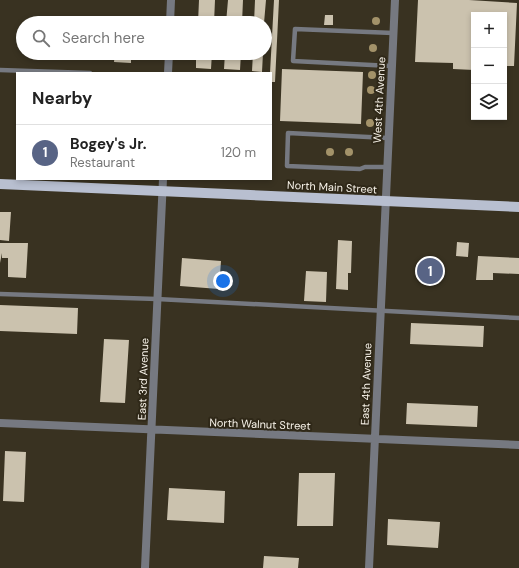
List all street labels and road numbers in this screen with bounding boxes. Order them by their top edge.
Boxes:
street label: West 4th Avenue [370,56,388,144]
street label: North Main Street [287,178,377,196]
street label: East 3rd Avenue [135,338,151,420]
street label: East 4th Avenue [358,343,374,425]
street label: North Walnut Street [209,415,311,433]

